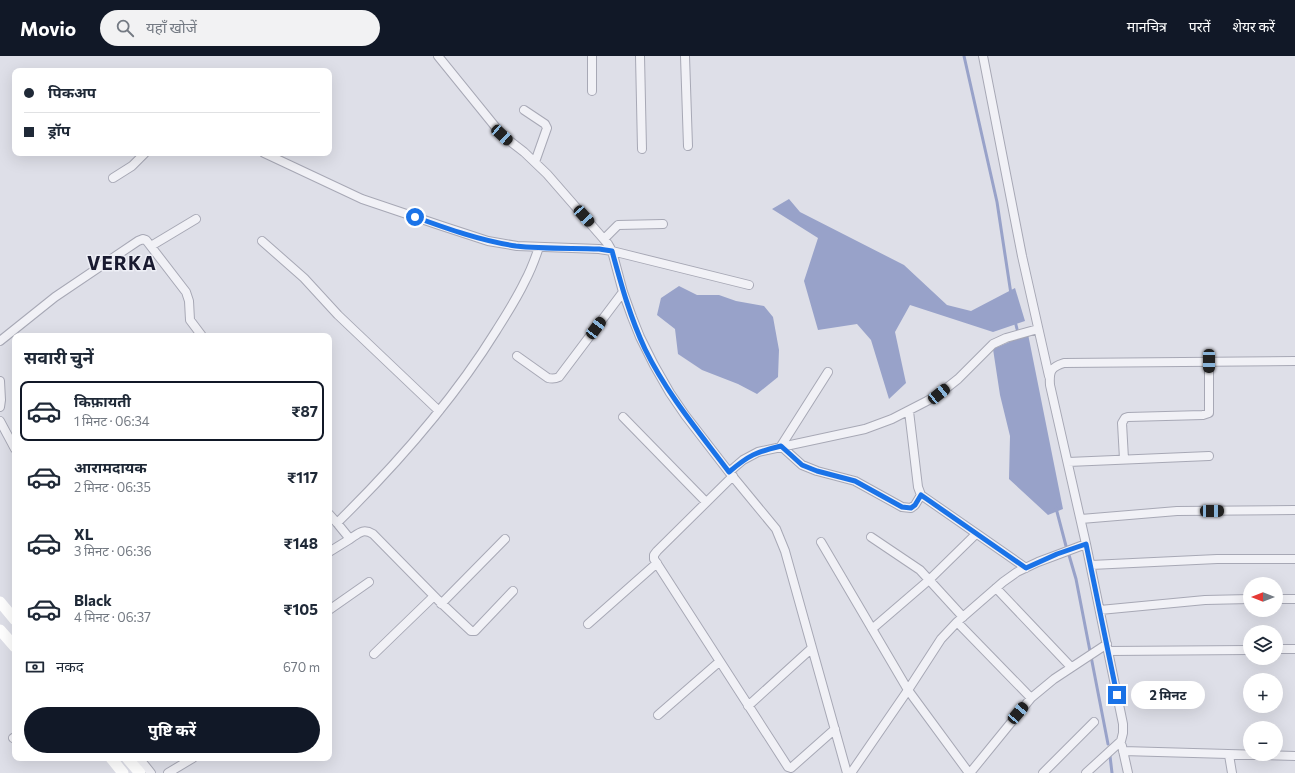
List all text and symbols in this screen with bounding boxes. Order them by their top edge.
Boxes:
search box [100,10,380,46]
text: Movio [20,17,76,40]
icon: search [114,17,136,39]
text: यहाँ खोजें [146,18,197,36]
text: मानचित्र [1127,18,1167,35]
text: परतें [1189,18,1210,35]
text: शेयर करें [1232,18,1275,35]
text: पिकअप [48,83,96,101]
text: ड्रॉप [48,121,70,139]
car [489,123,515,147]
car [572,203,596,229]
route start [406,208,424,226]
district label: VERKA [87,251,157,274]
car [584,315,608,341]
text: सवारी चुनें [24,346,94,368]
car [1203,349,1215,373]
car [926,382,952,406]
text: किफ़ायती [74,392,131,410]
icon: car [26,393,62,429]
text: ₹87 [291,402,318,420]
text: 1 मिनट · 06:34 [74,413,150,429]
text: आरामदायक [74,458,147,476]
icon: car [26,459,62,495]
text: ₹117 [287,468,318,486]
text: 2 मिनट · 06:35 [74,479,151,495]
car [1200,505,1224,517]
icon: car [26,525,62,561]
text: XL [74,525,93,543]
text: ₹148 [283,534,318,552]
text: 3 मिनट · 06:36 [74,543,152,559]
north arrow [1243,577,1283,617]
map controls [1243,577,1283,761]
icon: car [26,591,62,627]
text: Black [74,591,112,609]
text: ₹105 [283,600,318,618]
text: 4 मिनट · 06:37 [74,609,151,625]
button: layers [1243,625,1283,665]
icon: cash [24,656,46,678]
text: नकद [56,657,84,675]
text: 670 m [283,659,320,675]
button: + [1243,673,1283,713]
callout: 2 मिनट [1131,681,1205,709]
route end [1108,686,1126,704]
text: 2 मिनट [1149,687,1187,703]
car [1006,700,1030,726]
button: पुष्टि करें [24,707,320,753]
button: − [1243,721,1283,761]

